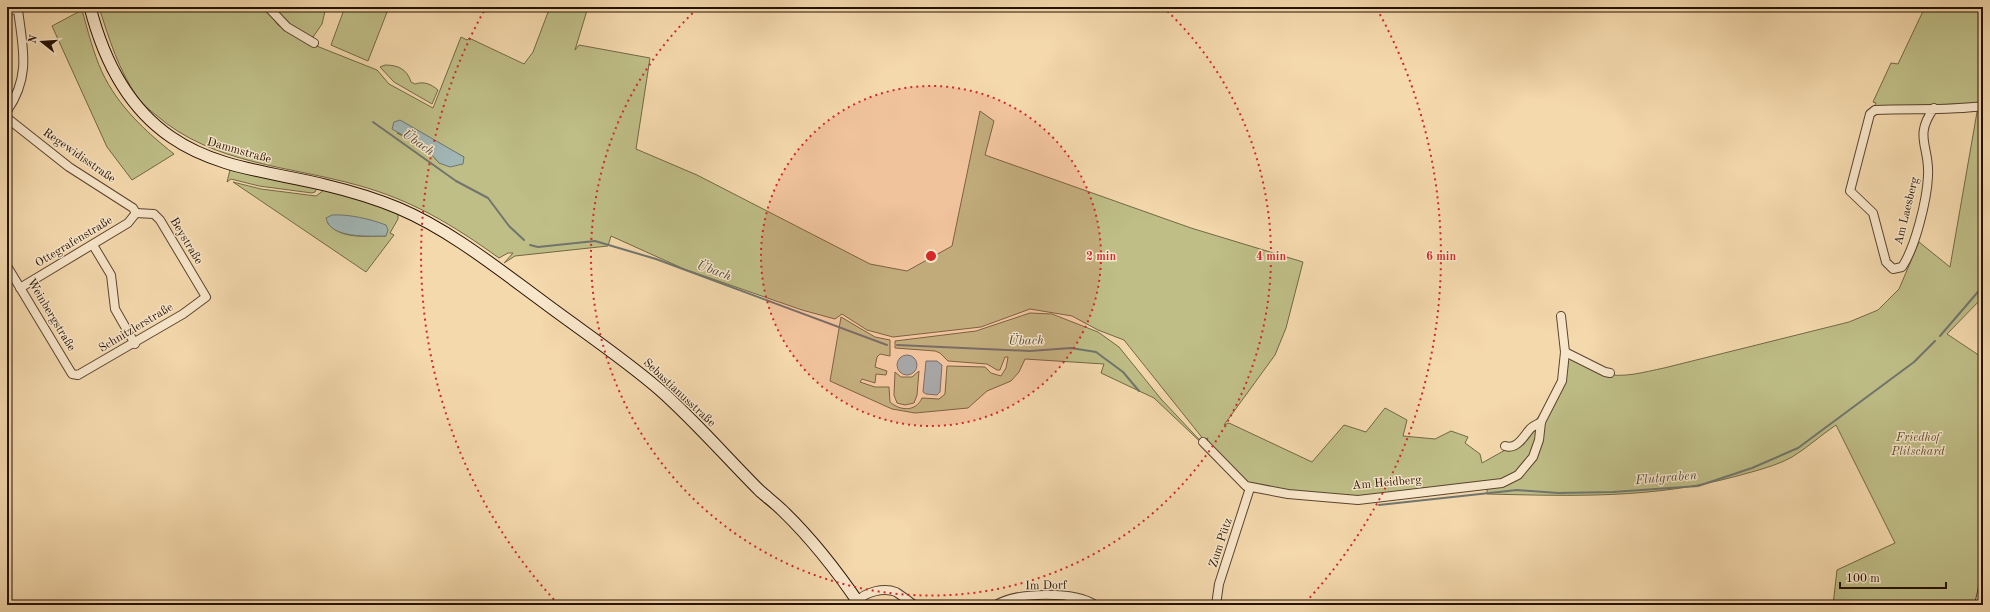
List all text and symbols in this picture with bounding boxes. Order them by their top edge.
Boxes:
north arrow [22,22,62,62]
text: N [27,33,41,45]
water label: Übach [400,125,438,159]
street label: Regewidisstraße [41,127,118,186]
street label: Dammstraße [205,136,273,166]
street label: Am Laesberg [1893,175,1921,246]
street label: Ottegrafenstraße [33,214,115,270]
street label: Beystraße [167,216,205,267]
centre of rings [924,249,938,263]
text: 2 min [1086,251,1116,263]
text: 4 min [1256,251,1286,263]
text: 6 min [1426,251,1456,263]
water label: Übach [695,256,734,283]
street label: Weinbergstraße [25,277,78,354]
street label: Schnitzlerstraße [97,301,176,355]
water label: Übach [1008,331,1044,348]
street label: Sebastianusstraße [641,357,718,430]
park label: Friedhof Plitschard [1890,432,1945,458]
water label: Flutgraben [1634,469,1698,487]
street label: Am Heidberg [1352,474,1423,492]
street label: Zum Pütz [1207,517,1235,569]
scale bar [1840,564,1946,590]
text: 100 m [1846,573,1880,585]
street label: Im Dorf [1025,580,1068,592]

